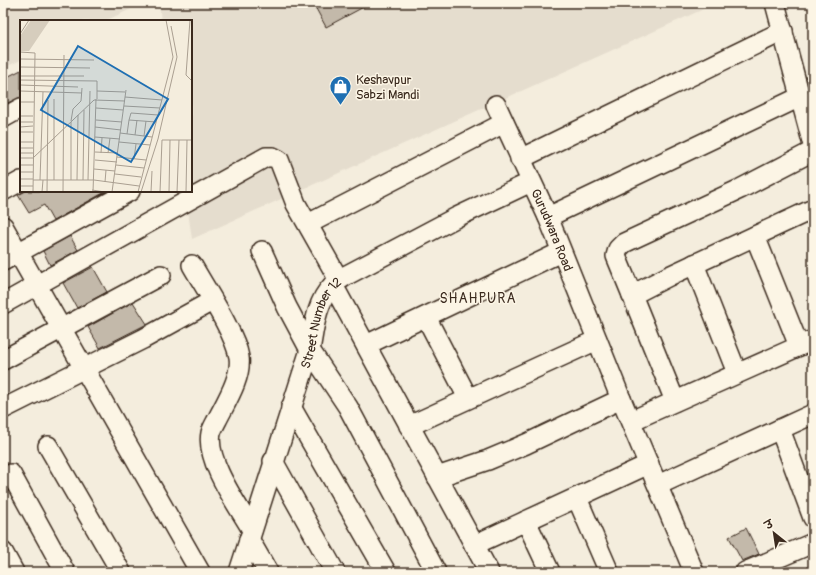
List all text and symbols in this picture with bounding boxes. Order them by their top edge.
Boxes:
inset map [20,20,192,192]
place label: Keshavpur Sabzi Mandi [356,72,419,103]
shop icon: Keshavpur Sabzi Mandi [327,73,353,106]
street label: Gurudwara Road [527,186,576,274]
street label: Street Number 12 [298,274,345,371]
district label: SHAHPURA [439,290,517,307]
north arrow [754,513,794,553]
text: उ [762,516,777,533]

